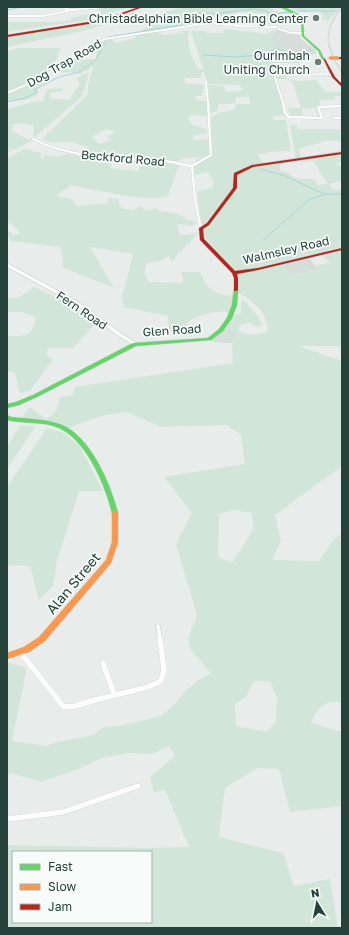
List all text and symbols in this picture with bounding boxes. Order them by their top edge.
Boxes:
place label: Christadelphian Bible Learning Center [89,11,308,26]
marker: Christadelphian Bible Learning Center [311,13,321,23]
street label: Dog Trap Road [24,36,104,90]
place label: Ourimbah Uniting Church [224,48,310,77]
marker: Ourimbah Uniting Church [313,57,323,67]
street label: Beckford Road [80,147,166,169]
street label: Walmsley Road [241,233,331,267]
street label: Fern Road [54,287,110,333]
street label: Glen Road [142,320,202,340]
street label: Alan Street [42,549,104,617]
legend [12,851,152,923]
text: Fast [48,859,73,874]
text: Slow [48,879,76,894]
north arrow [297,883,337,923]
text: N [310,886,320,900]
text: Jam [48,899,72,914]

